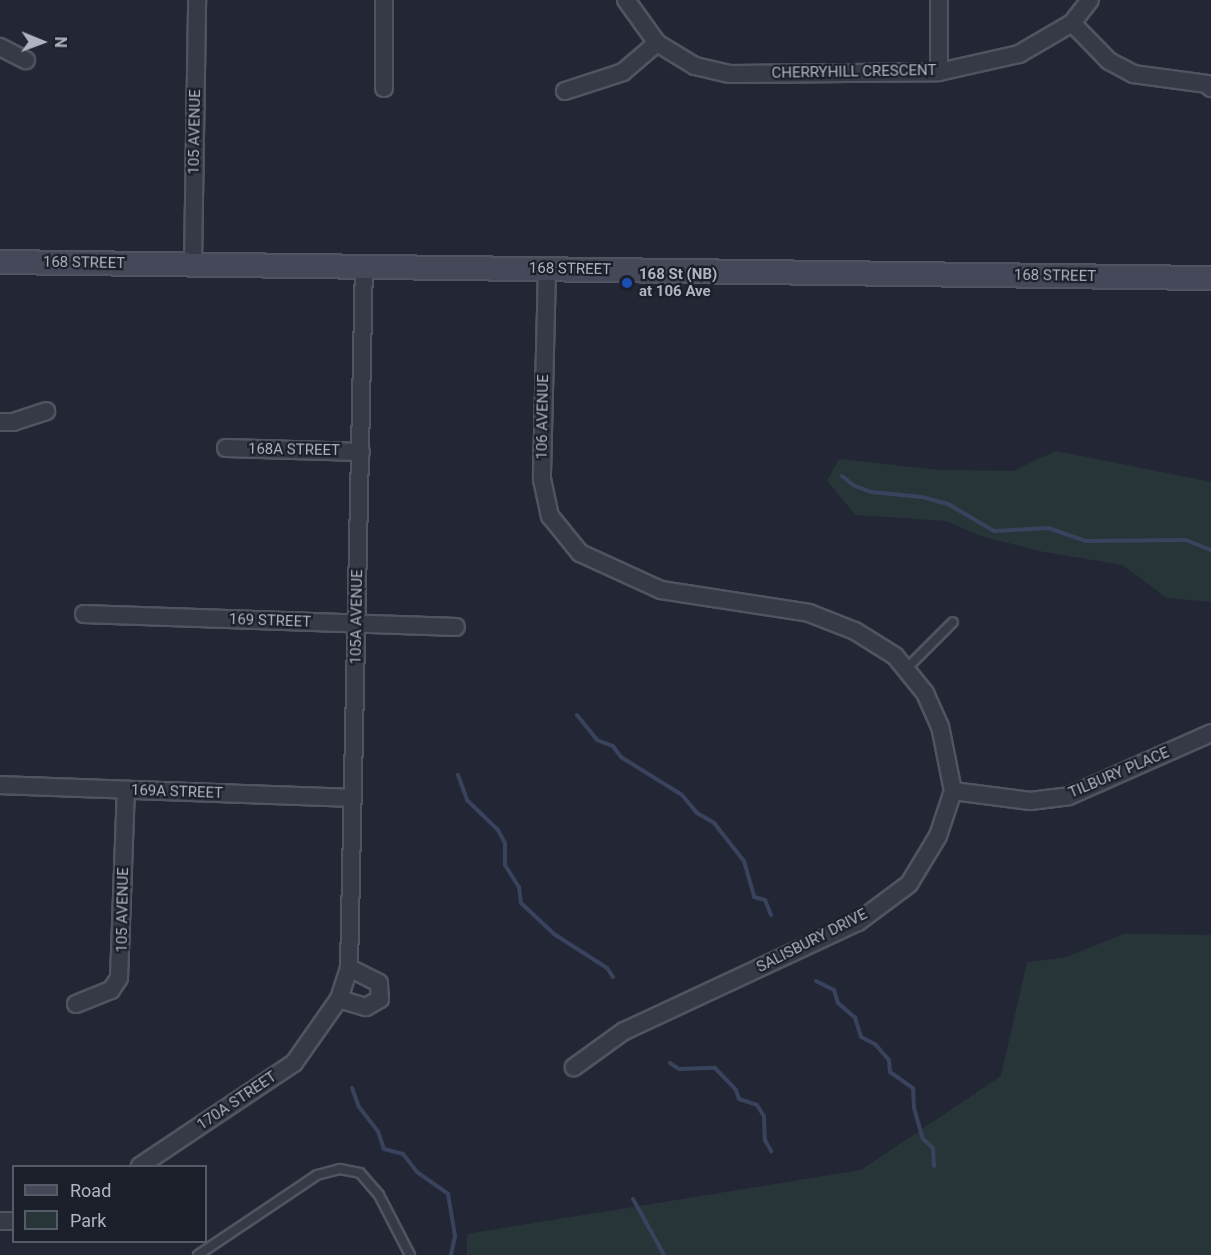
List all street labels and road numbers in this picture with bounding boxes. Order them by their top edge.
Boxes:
street label: CHERRYHILL CRESCENT [771,62,937,82]
street label: 105 AVENUE [185,89,205,175]
street label: 168 STREET [43,253,125,273]
street label: 168 STREET [529,259,611,279]
street label: 168 STREET [1014,266,1096,286]
street label: 106 AVENUE [533,374,553,460]
street label: 168A STREET [248,440,340,460]
street label: 105A AVENUE [347,569,367,665]
street label: 169 STREET [229,611,311,631]
street label: TILBURY PLACE [1066,744,1172,802]
street label: 169A STREET [131,781,223,803]
street label: 105 AVENUE [113,867,133,953]
street label: SALISBURY DRIVE [754,905,870,977]
street label: 170A STREET [194,1068,280,1134]

